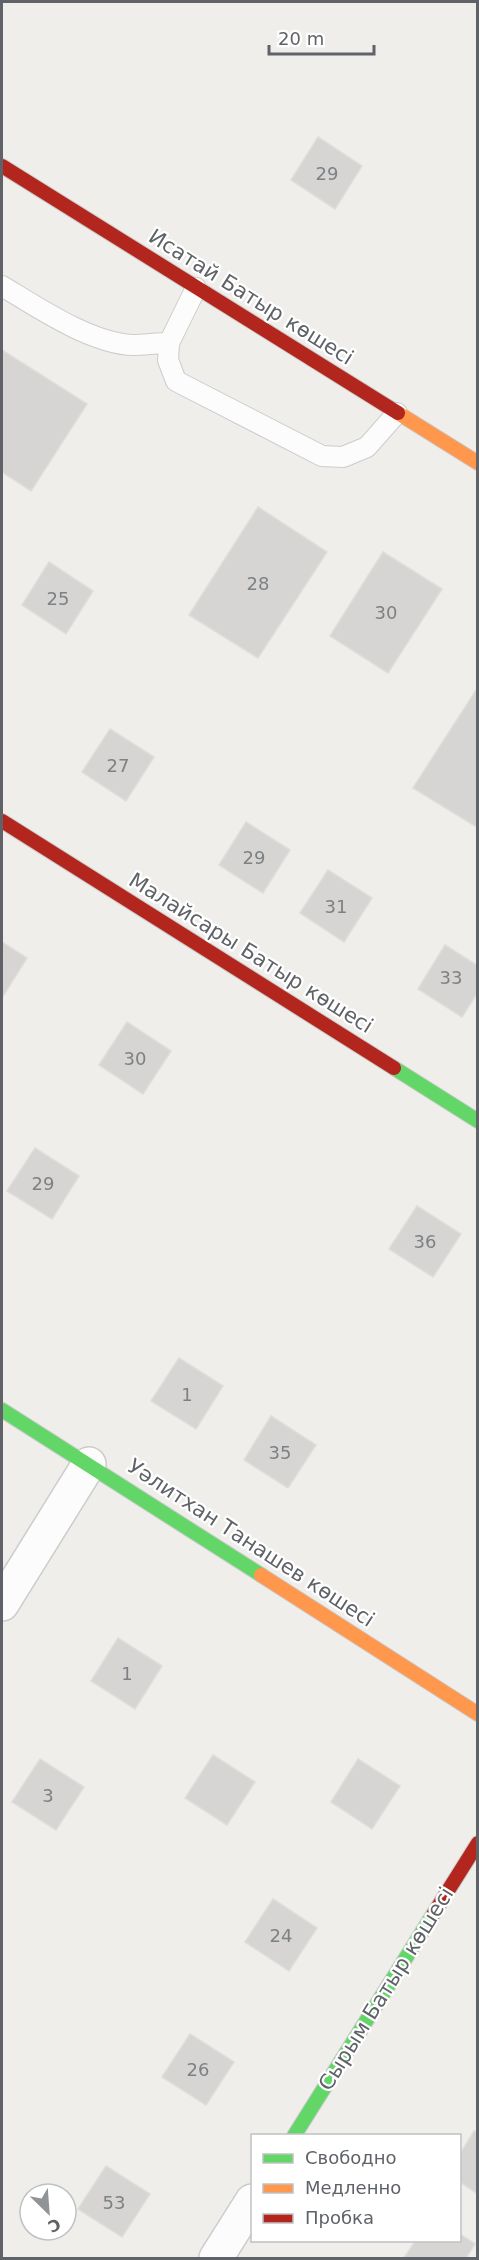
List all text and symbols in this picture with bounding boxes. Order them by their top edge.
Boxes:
scale bar [269,18,374,56]
text: 20 m [278,28,324,49]
house number: 29 [316,163,338,184]
street label: Исатай Батыр көшесі [144,224,358,370]
house number: 28 [247,573,269,594]
house number: 25 [47,588,69,609]
house number: 30 [375,602,397,623]
house number: 27 [107,755,129,776]
house number: 29 [243,847,265,868]
street label: Малайсары Батыр көшесі [125,868,377,1038]
house number: 31 [325,896,347,917]
house number: 33 [440,967,462,988]
house number: 30 [124,1048,146,1069]
house number: 29 [32,1173,54,1194]
house number: 36 [414,1231,436,1252]
house number: 1 [181,1384,193,1405]
house number: 35 [269,1442,291,1463]
street label: Уәлитхан Танашев көшесі [123,1454,379,1632]
house number: 1 [121,1663,133,1684]
house number: 3 [42,1785,54,1806]
street label: Сырым Батыр көшесі [314,1883,458,2095]
house number: 24 [270,1925,292,1946]
house number: 26 [187,2059,209,2080]
legend [251,2134,461,2242]
text: Свободно [305,2147,397,2168]
text: Медленно [305,2177,401,2198]
north arrow [18,2182,78,2242]
house number: 53 [103,2192,125,2213]
text: Пробка [305,2207,374,2228]
text: С [45,2214,63,2236]

